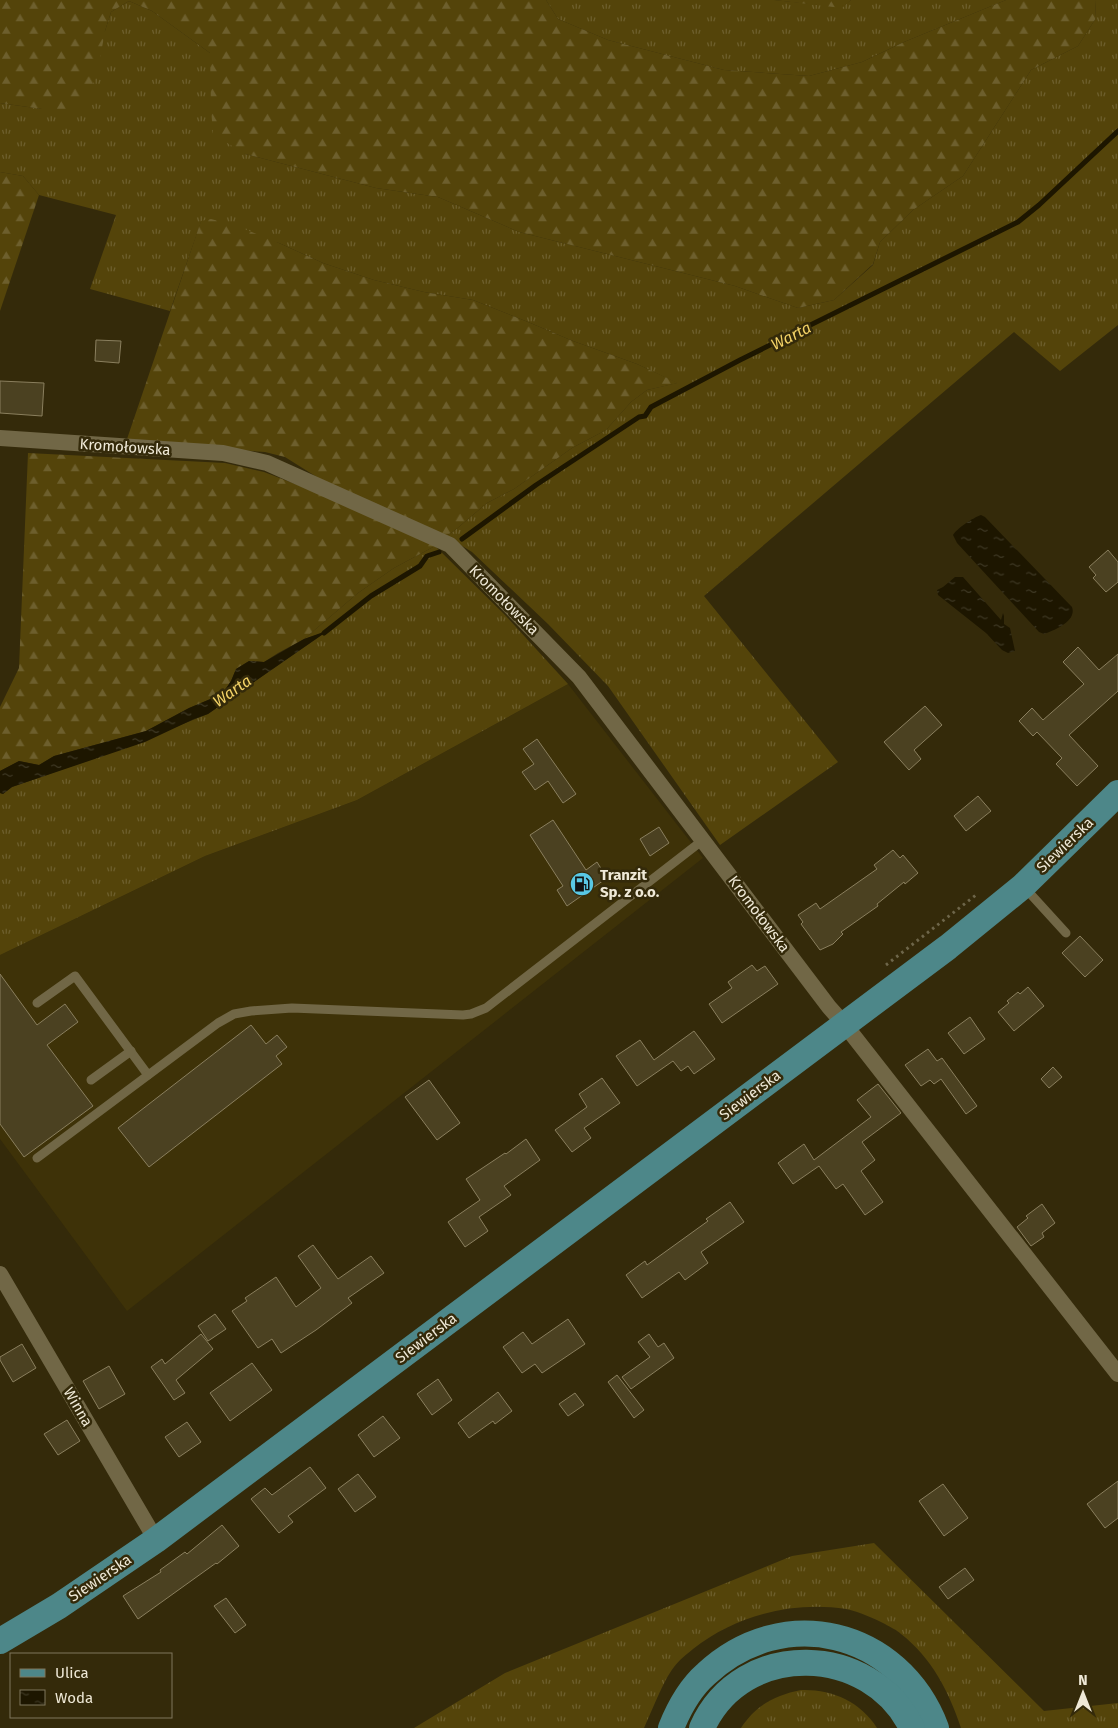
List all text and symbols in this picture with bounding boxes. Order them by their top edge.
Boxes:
water label: Warta [768,318,814,354]
street label: Kromołowska [79,435,171,459]
street label: Kromołowska [465,561,543,639]
water label: Warta [209,671,255,711]
street label: Siewierska [1033,814,1097,876]
place label: Tranzit Sp. z o.o. [600,866,660,901]
fuel station icon: Tranzit Sp. z o.o. [569,871,595,897]
street label: Kromołowska [724,872,794,956]
street label: Siewierska [716,1066,784,1124]
street label: Siewierska [392,1309,460,1367]
street label: Winna [60,1384,96,1430]
street label: Siewierska [65,1550,135,1606]
legend [10,1653,172,1718]
text: Ulica [55,1664,89,1682]
north arrow [1058,1668,1108,1718]
text: N [1078,1672,1088,1689]
text: Woda [55,1689,93,1707]

